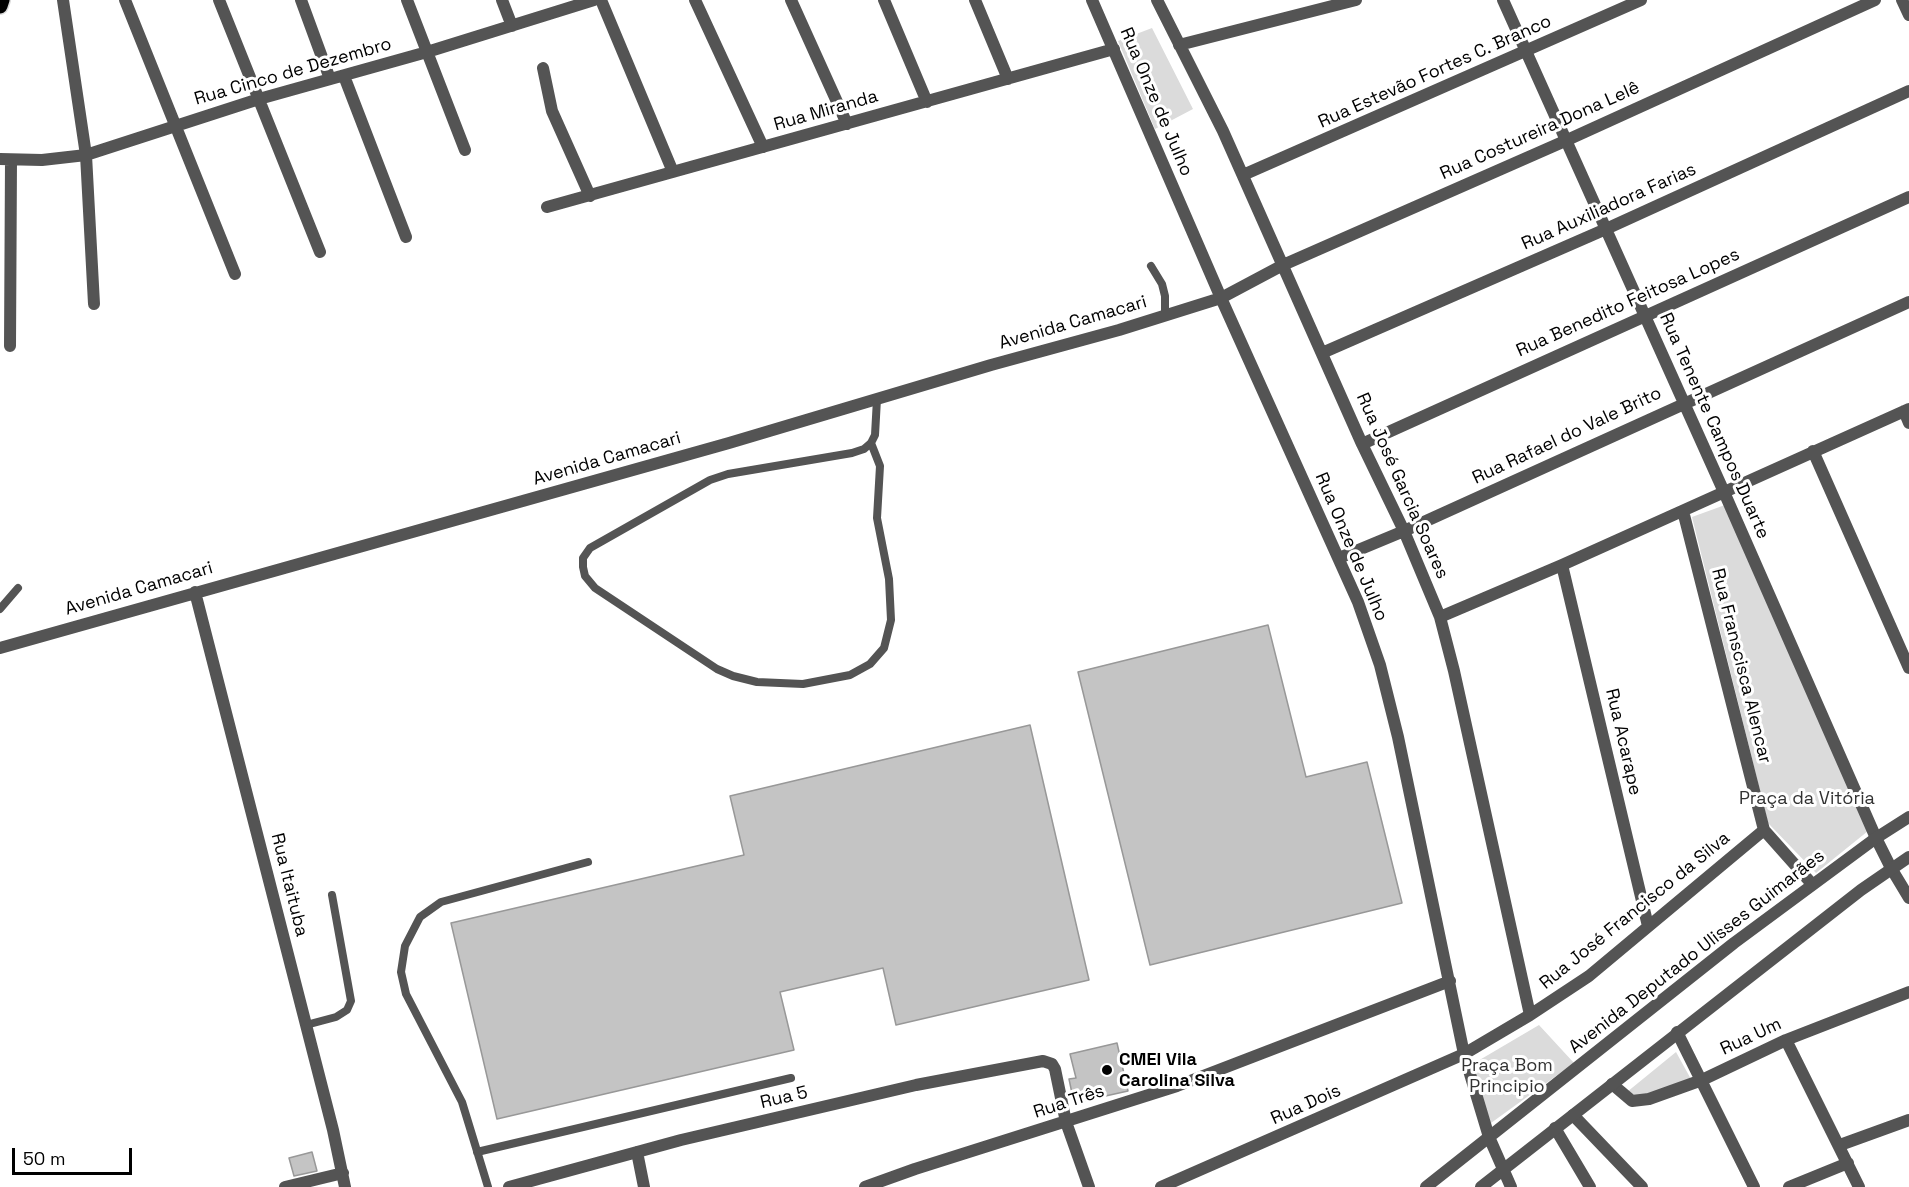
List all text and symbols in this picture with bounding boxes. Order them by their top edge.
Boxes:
street label: Rua Estevão Fortes C. Branco [1315,11,1555,133]
street label: Rua Onze de Julho [1115,24,1197,180]
street label: Rua Cinco de Dezembro [192,33,394,111]
street label: Rua Costureira Dona Lelê [1437,77,1643,185]
street label: Rua Miranda [772,86,880,136]
street label: Rua Auxiliadora Farias [1518,159,1700,255]
street label: Rua Benedito Feitosa Lopes [1513,244,1743,362]
street label: Avenida Camacari [997,292,1149,354]
street label: Rua Tenente Campos Duarte [1654,310,1774,542]
street label: Rua Rafael do Vale Brito [1469,383,1665,489]
street label: Rua José Garcia Soares [1351,390,1453,582]
street label: Avenida Camacari [531,428,683,490]
street label: Rua Onze de Julho [1310,469,1392,625]
street label: Avenida Camacari [63,558,215,620]
street label: Rua Franscisca Alencar [1706,566,1776,766]
street label: Rua Acarape [1600,687,1646,797]
park label: Praça da Vitória [1739,788,1875,810]
street label: Rua José Francisco da Silva [1536,828,1734,994]
street label: Rua Itaituba [266,831,312,939]
street label: Avenida Deputado Ulisses Guimarães [1565,846,1829,1058]
street label: Rua Um [1717,1014,1785,1060]
place label: CMEI Vila Carolina Silva [1119,1049,1235,1092]
park label: Praça Bom Principio [1461,1055,1553,1098]
marker: CMEI Vila Carolina Silva [1100,1063,1114,1077]
street label: Rua Três [1031,1080,1107,1124]
street label: Rua Dois [1268,1080,1344,1130]
street label: Rua 5 [758,1082,810,1114]
scale bar [15,1136,135,1174]
text: 50 m [23,1147,65,1170]

